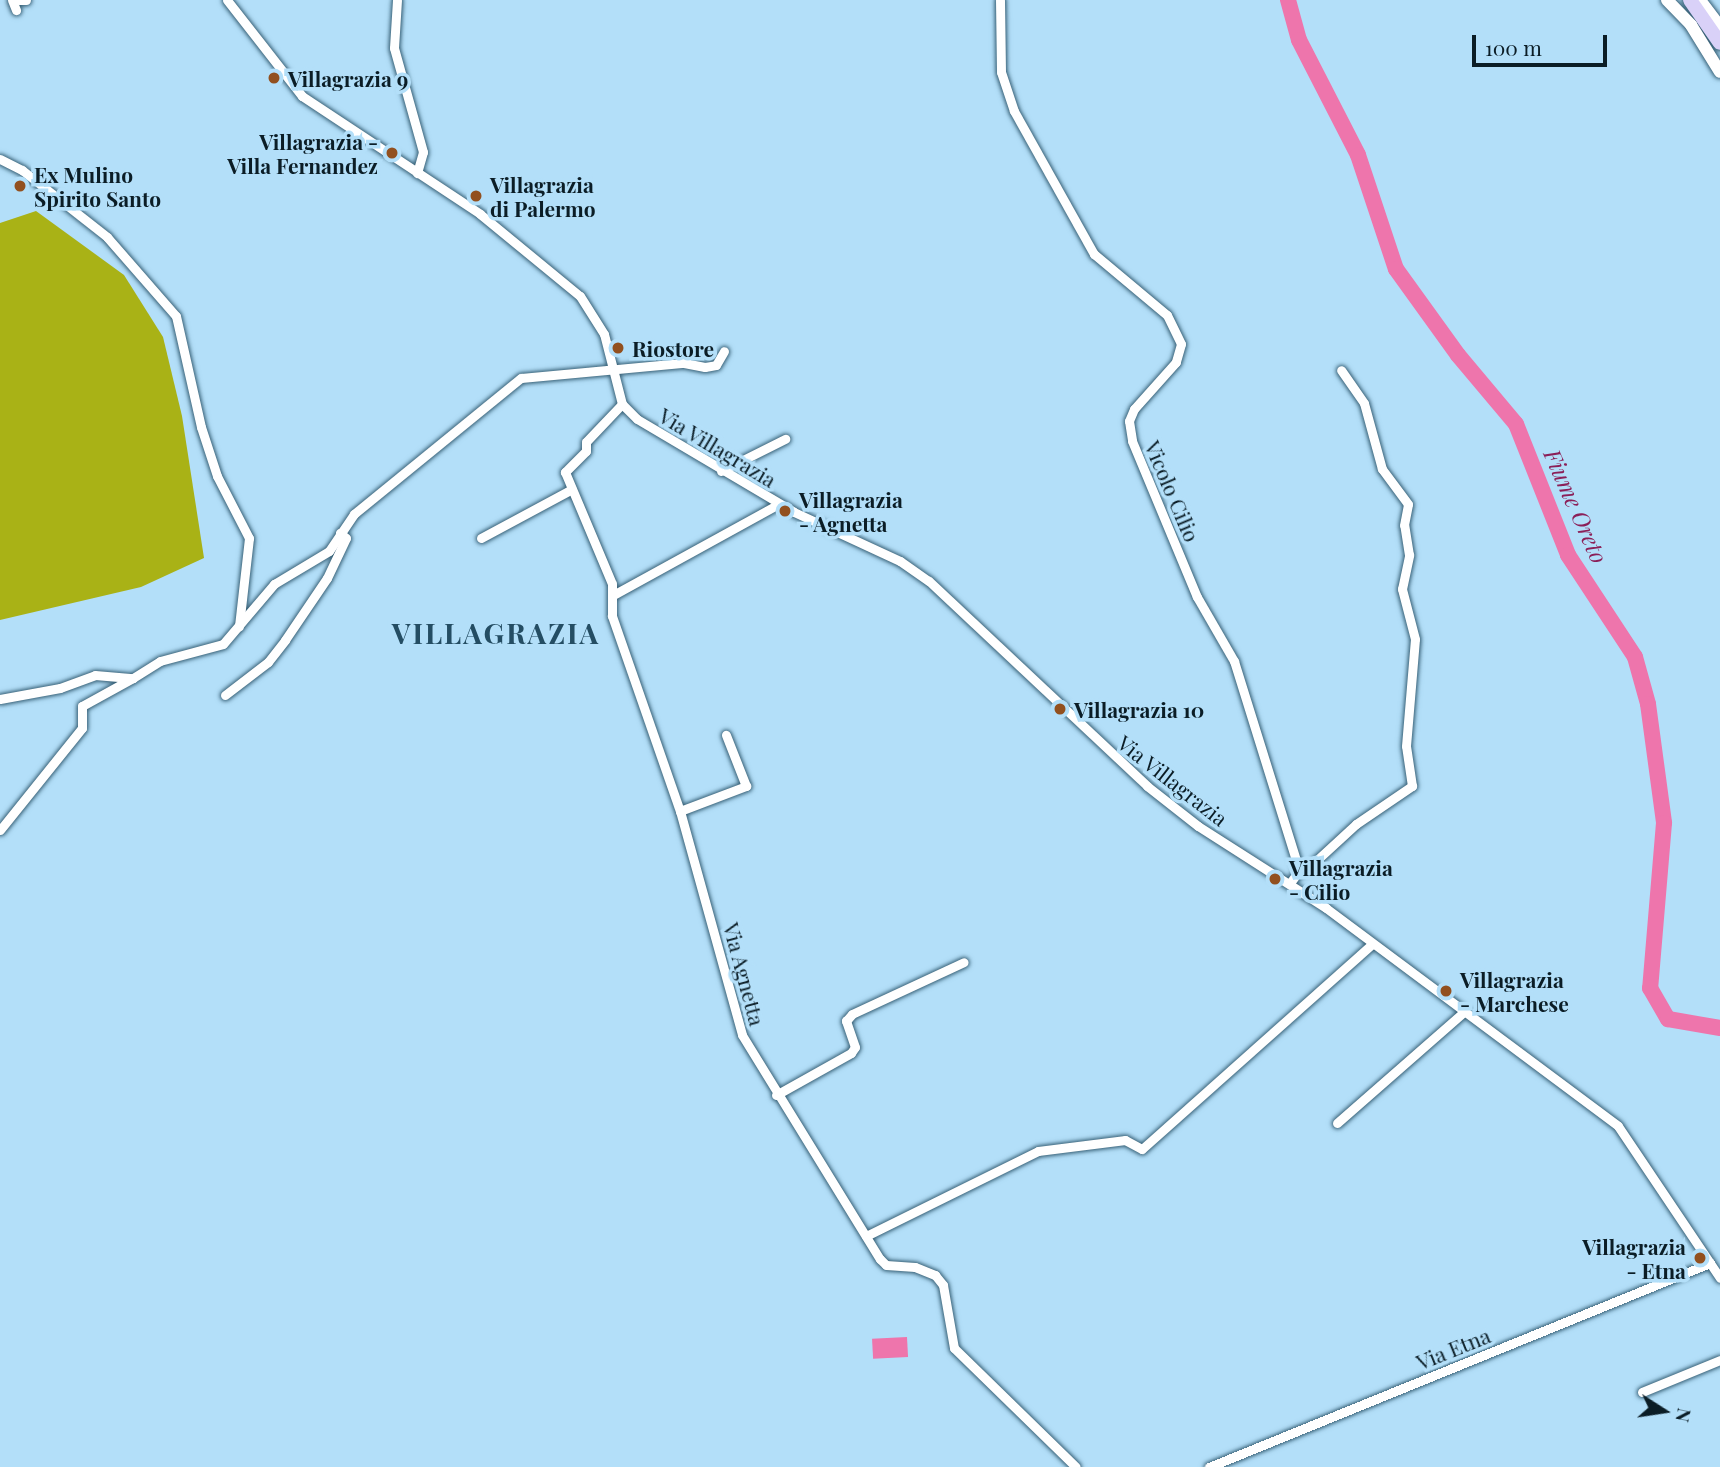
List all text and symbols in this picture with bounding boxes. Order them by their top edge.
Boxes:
scale bar [1475,21,1610,65]
text: 100 m [1485,33,1542,61]
place label: Villagrazia 9 [288,65,408,91]
marker: Villagrazia 9 [266,70,282,86]
place label: Villagrazia - Villa Fernandez [227,128,378,178]
marker: Villagrazia - Villa Fernandez [384,145,400,161]
place label: Ex Mulino Spirito Santo [34,161,161,211]
place label: Villagrazia di Palermo [490,171,596,221]
marker: Ex Mulino Spirito Santo [12,178,28,194]
marker: Villagrazia di Palermo [468,188,484,204]
place label: Riostore [632,335,714,361]
marker: Riostore [610,340,626,356]
street label: Via Villagrazia [654,402,782,492]
street label: Vicolo Cilio [1140,437,1206,545]
water label: Fiume Oreto [1539,445,1613,567]
place label: Villagrazia - Agnetta [799,486,903,536]
marker: Villagrazia - Agnetta [777,503,793,519]
district label: VILLAGRAZIA [393,616,599,650]
place label: Villagrazia 10 [1074,696,1204,722]
marker: Villagrazia 10 [1052,701,1068,717]
street label: Via Villagrazia [1113,729,1233,831]
place label: Villagrazia - Cilio [1289,854,1393,904]
marker: Villagrazia - Cilio [1267,871,1283,887]
street label: Via Agnetta [719,919,771,1029]
place label: Villagrazia - Marchese [1460,966,1569,1016]
marker: Villagrazia - Marchese [1438,983,1454,999]
place label: Villagrazia - Etna [1582,1233,1686,1283]
marker: Villagrazia - Etna [1692,1250,1708,1266]
street label: Via Etna [1412,1322,1494,1374]
north arrow [1629,1376,1699,1446]
text: N [1670,1406,1699,1425]

